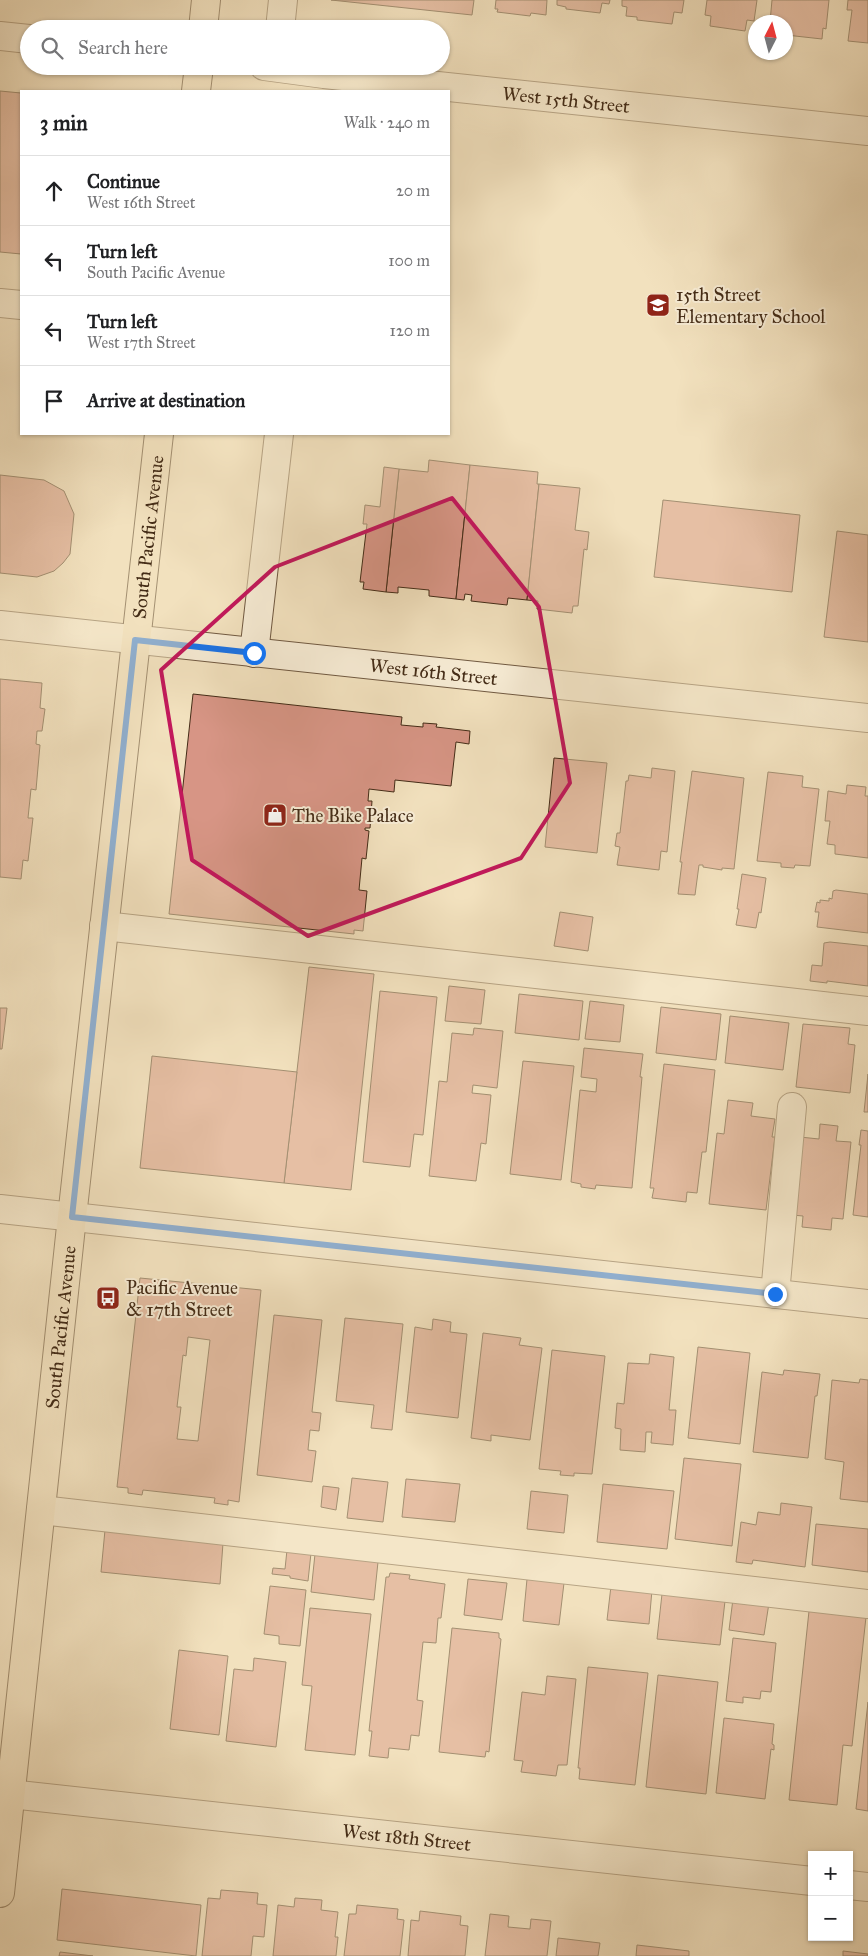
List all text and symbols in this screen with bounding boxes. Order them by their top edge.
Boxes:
north arrow [748,15,793,60]
search box [20,20,450,75]
icon: search [38,34,66,62]
text: Search here [78,36,168,59]
street label: West 15th Street [501,81,631,117]
text: 3 min [40,110,88,136]
text: Walk · 240 m [344,113,430,132]
text: Continue [87,170,160,193]
icon: ahead [40,177,68,205]
text: 20 m [396,181,430,200]
text: West 16th Street [87,193,195,212]
text: Turn left [87,240,157,263]
icon: left [40,247,68,275]
text: 100 m [388,251,430,270]
text: South Pacific Avenue [87,263,225,282]
place label: 15th Street Elementary School [676,283,826,328]
school or university icon: 15th Street Elementary School [645,292,671,318]
text: Turn left [87,310,157,333]
icon: left [40,317,68,345]
text: 120 m [390,321,430,340]
text: West 17th Street [87,333,196,352]
icon: arrive [40,387,68,415]
text: Arrive at destination [87,389,245,412]
street label: South Pacific Avenue [127,454,168,620]
route start [243,642,266,665]
street label: West 16th Street [368,653,499,690]
shop icon: The Bike Palace [262,802,288,828]
place label: The Bike Palace [292,804,414,827]
street label: South Pacific Avenue [40,1244,80,1410]
place label: Pacific Avenue & 17th Street [126,1276,238,1321]
route end [764,1283,787,1306]
bus stop icon: Pacific Avenue & 17th Street [95,1285,121,1311]
street label: West 18th Street [341,1819,472,1855]
map controls [808,1851,853,1941]
button: + [808,1851,853,1896]
button: − [808,1896,853,1941]

